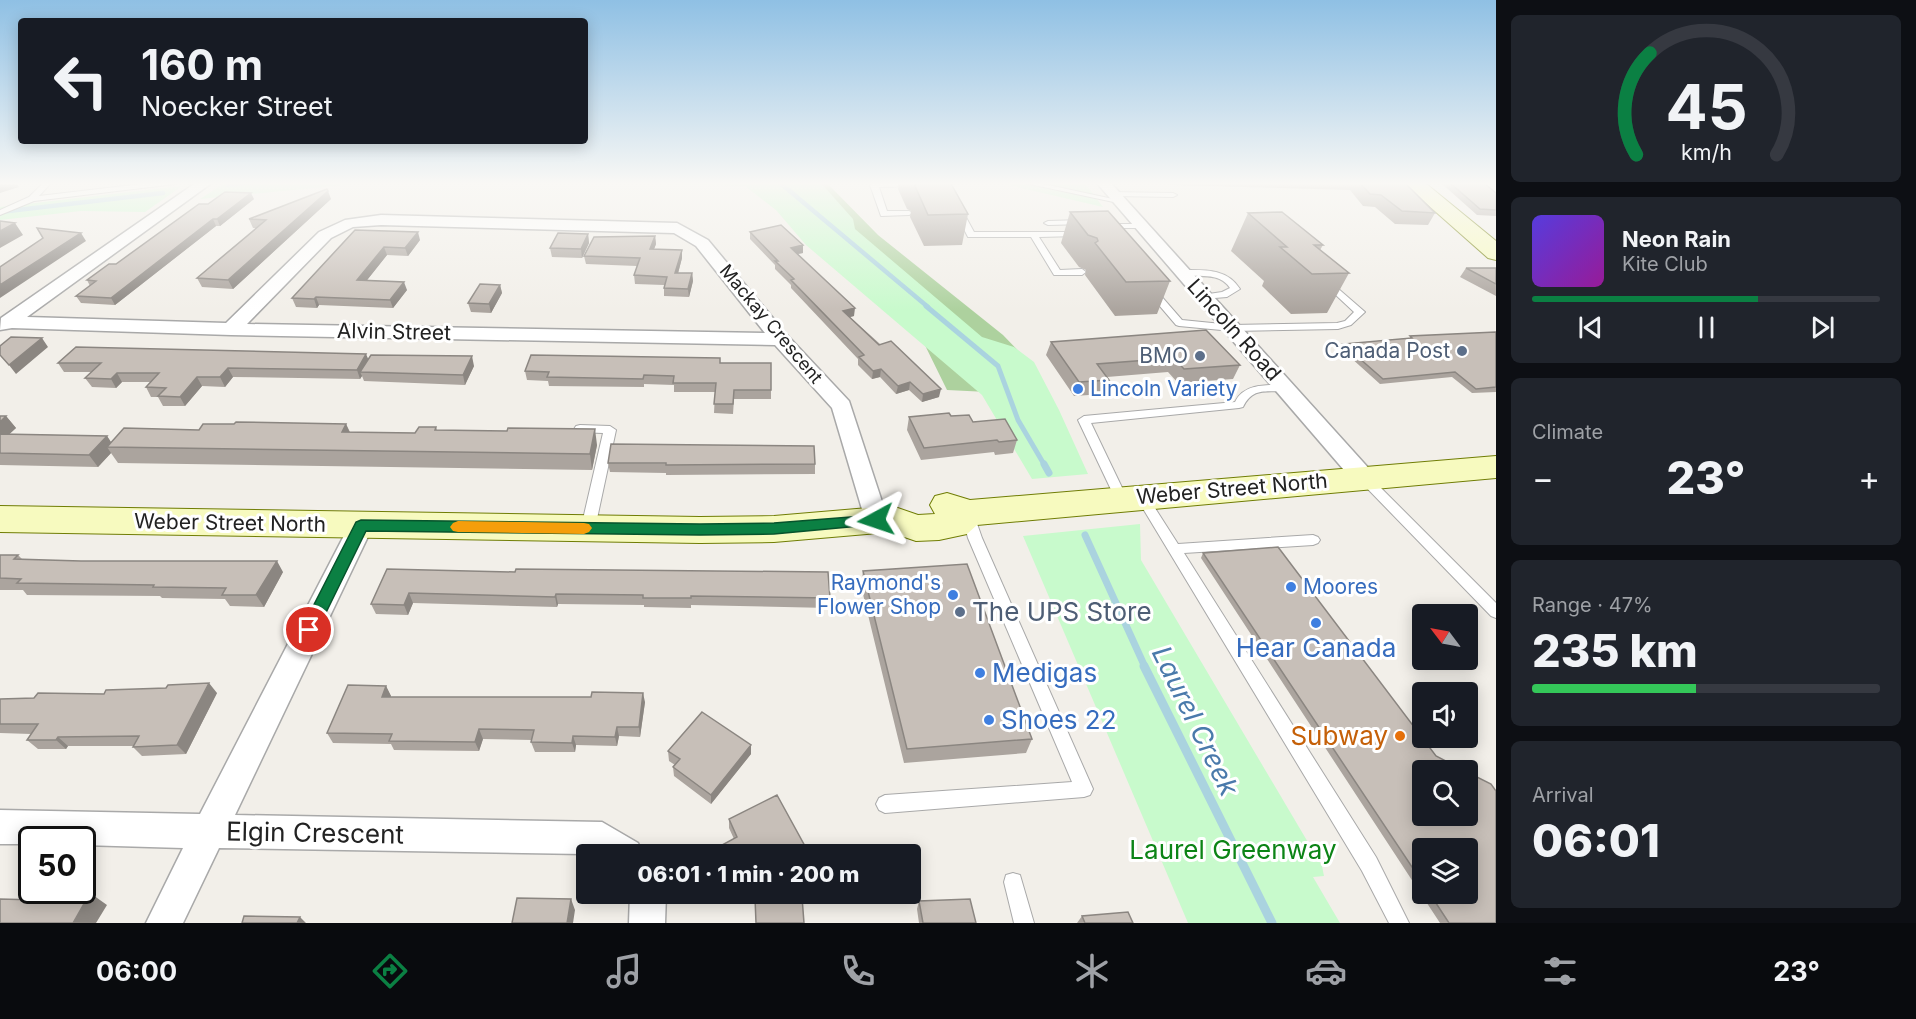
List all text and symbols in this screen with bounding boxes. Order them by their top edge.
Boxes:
text: 160 m [141,39,263,90]
icon: left [42,42,120,120]
text: 45 [1665,69,1747,144]
text: Noecker Street [141,90,333,123]
text: km/h [1681,140,1731,166]
text: Neon Rain [1622,226,1731,252]
text: Kite Club [1622,252,1708,276]
street label: Mackay Crescent [716,260,827,387]
street label: Lincoln Road [1182,274,1286,386]
icon: previous [1574,311,1607,344]
icon: pause [1690,311,1723,344]
icon: next [1806,311,1839,344]
street label: Alvin Street [337,318,451,345]
place label: Canada Post [1324,338,1450,363]
place label: BMO [1139,343,1188,368]
marker: Canada Post [1455,344,1469,358]
marker: BMO [1193,349,1207,363]
place label: Lincoln Variety [1090,376,1237,401]
marker: Lincoln Variety [1071,382,1085,396]
text: Climate [1532,420,1603,444]
text: 23° [1667,450,1745,505]
text: − [1532,458,1554,498]
text: + [1858,458,1880,498]
street label: Weber Street North [1135,468,1329,509]
position arrow [844,488,908,552]
street label: Weber Street North [134,508,326,537]
place label: Raymond's Flower Shop [817,570,941,619]
place label: Moores [1303,574,1378,599]
marker: Moores [1284,580,1298,594]
marker: Raymond's Flower Shop [946,588,960,602]
text: Range · 47% [1532,593,1653,617]
place label: The UPS Store [972,596,1152,627]
pin [283,604,334,655]
north arrow [1412,604,1478,670]
map controls [1412,604,1478,904]
marker: The UPS Store [953,605,967,619]
icon: arrive [292,613,325,646]
marker: Hear Canada [1309,616,1323,630]
text: 235 km [1532,623,1698,678]
place label: Hear Canada [1236,632,1396,663]
water label: Laurel Creek [1145,640,1246,802]
place label: Medigas [992,657,1097,688]
marker: Medigas [973,666,987,680]
button: sound [1412,682,1478,748]
place label: Shoes 22 [1001,704,1117,735]
marker: Shoes 22 [982,713,996,727]
place label: Subway [1290,720,1388,751]
marker: Subway [1393,729,1407,743]
button: search [1412,760,1478,826]
text: Arrival [1532,783,1594,807]
text: 06:01 [1532,813,1660,868]
street label: Elgin Crescent [226,815,404,850]
speed limit sign: 50 [18,826,96,904]
park label: Laurel Greenway [1129,834,1337,865]
button: layers [1412,838,1478,904]
text: 06:01 · 1 min · 200 m [637,861,860,887]
icon: directions [369,950,411,992]
icon: music [603,950,645,992]
icon: phone [837,950,879,992]
icon: climate [1071,950,1113,992]
icon: car [1305,950,1347,992]
icon: filters [1539,950,1581,992]
text: 06:00 [96,955,177,988]
text: 23° [1773,955,1820,988]

